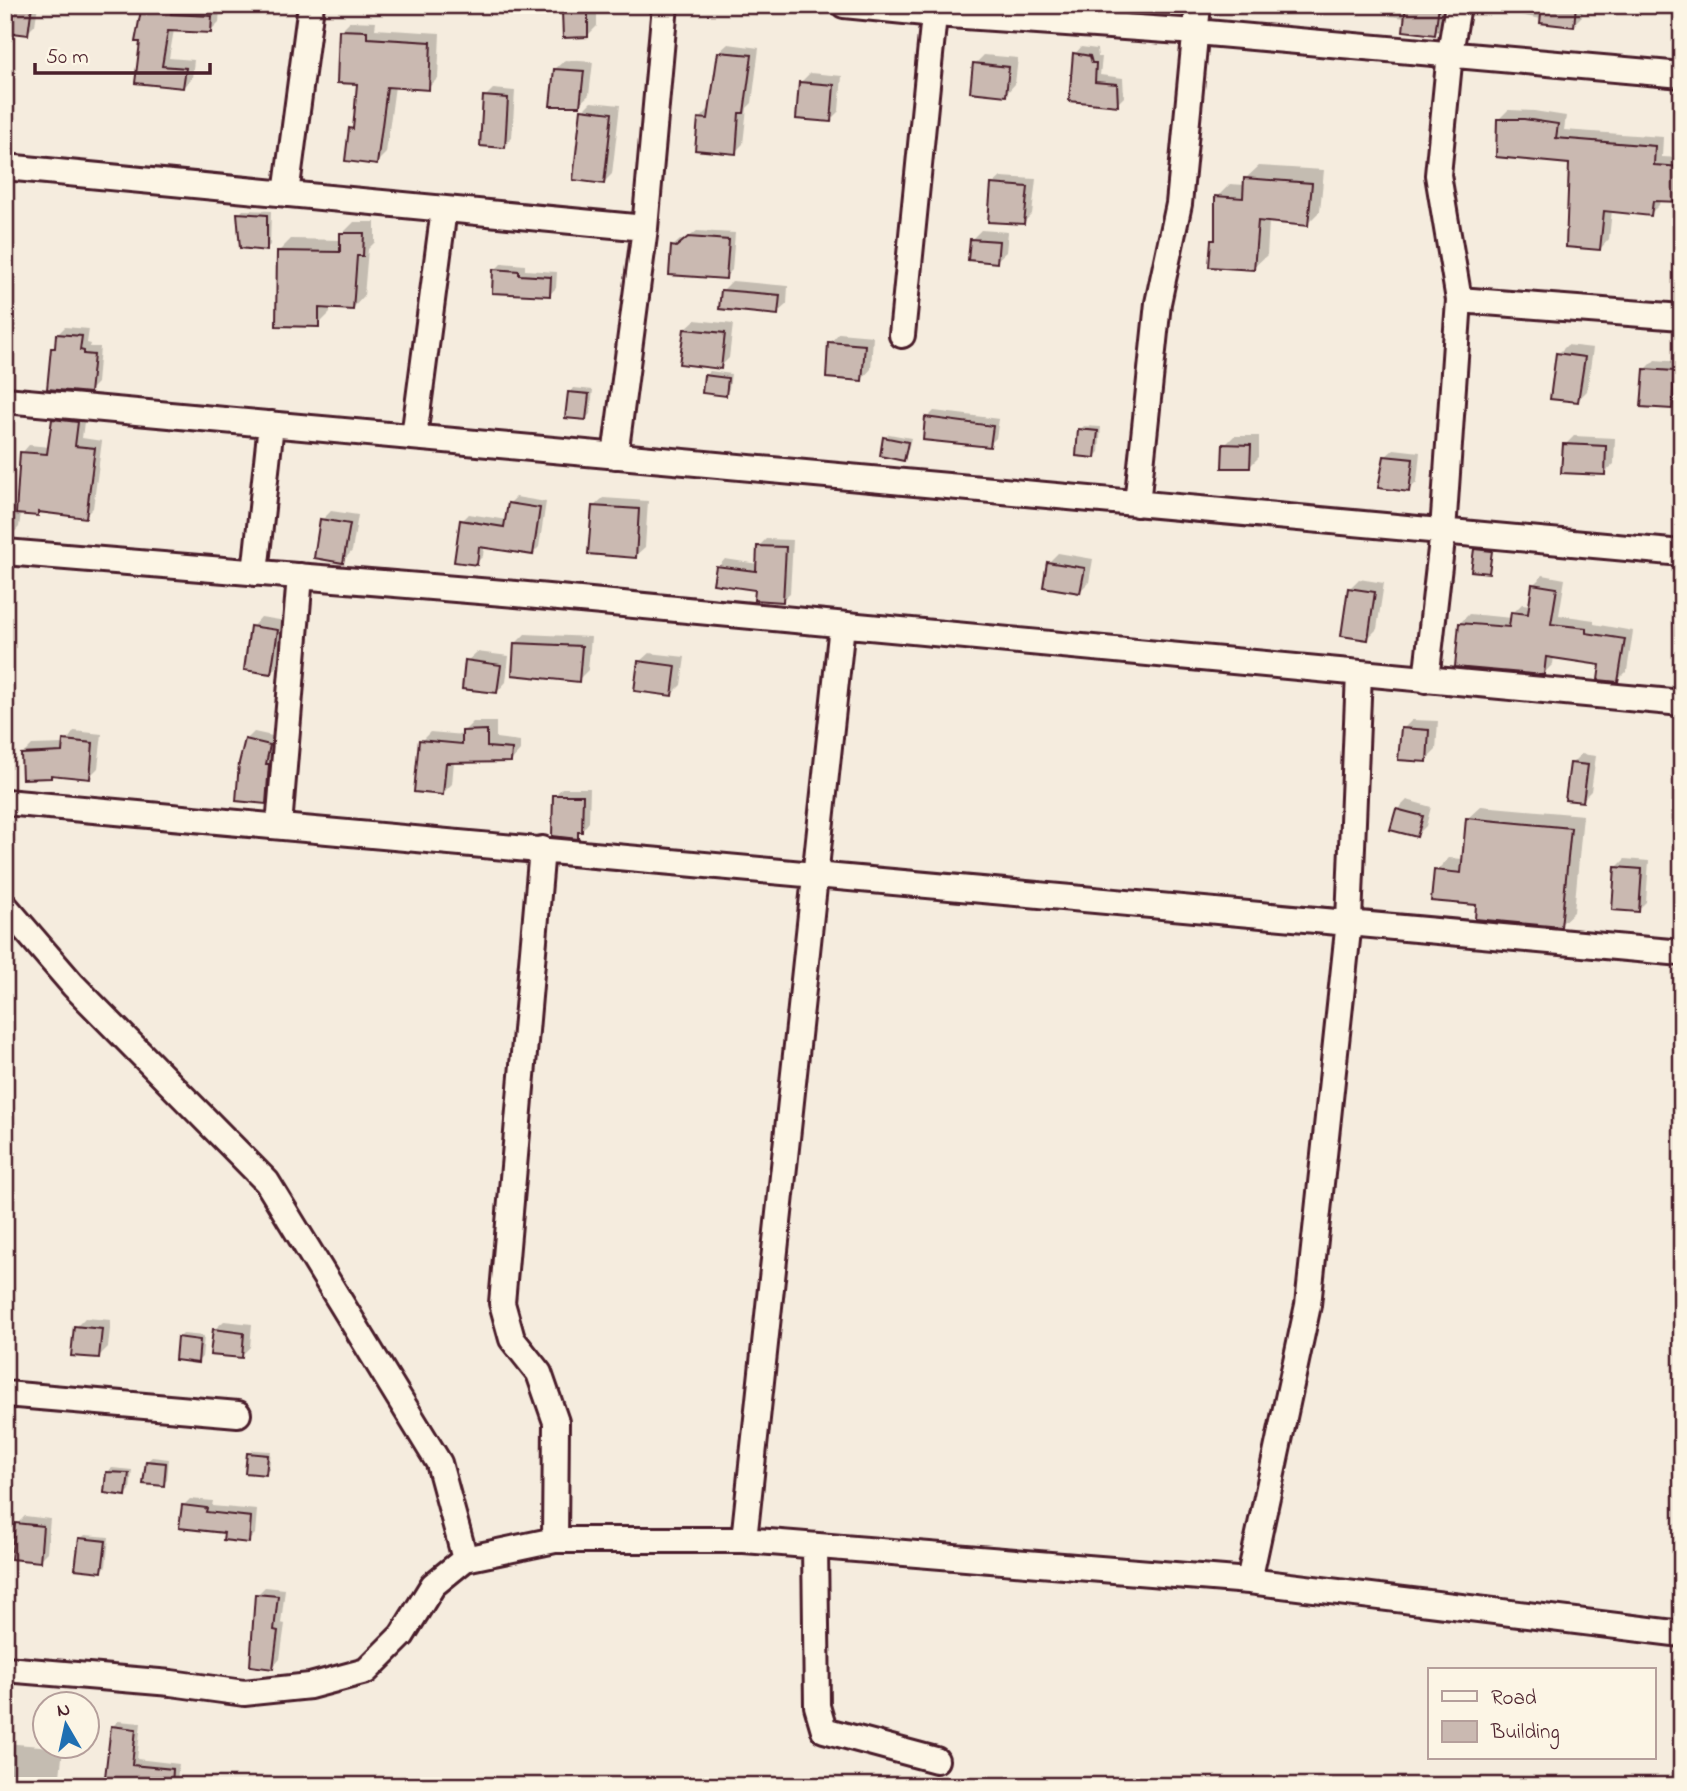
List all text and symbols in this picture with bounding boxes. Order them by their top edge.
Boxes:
scale bar [35,32,210,76]
text: 50 m [46,43,89,73]
legend [1428,1668,1656,1760]
text: Road [1491,1684,1537,1714]
north arrow [32,1690,102,1760]
text: N [55,1696,72,1725]
text: Building [1490,1718,1560,1750]

